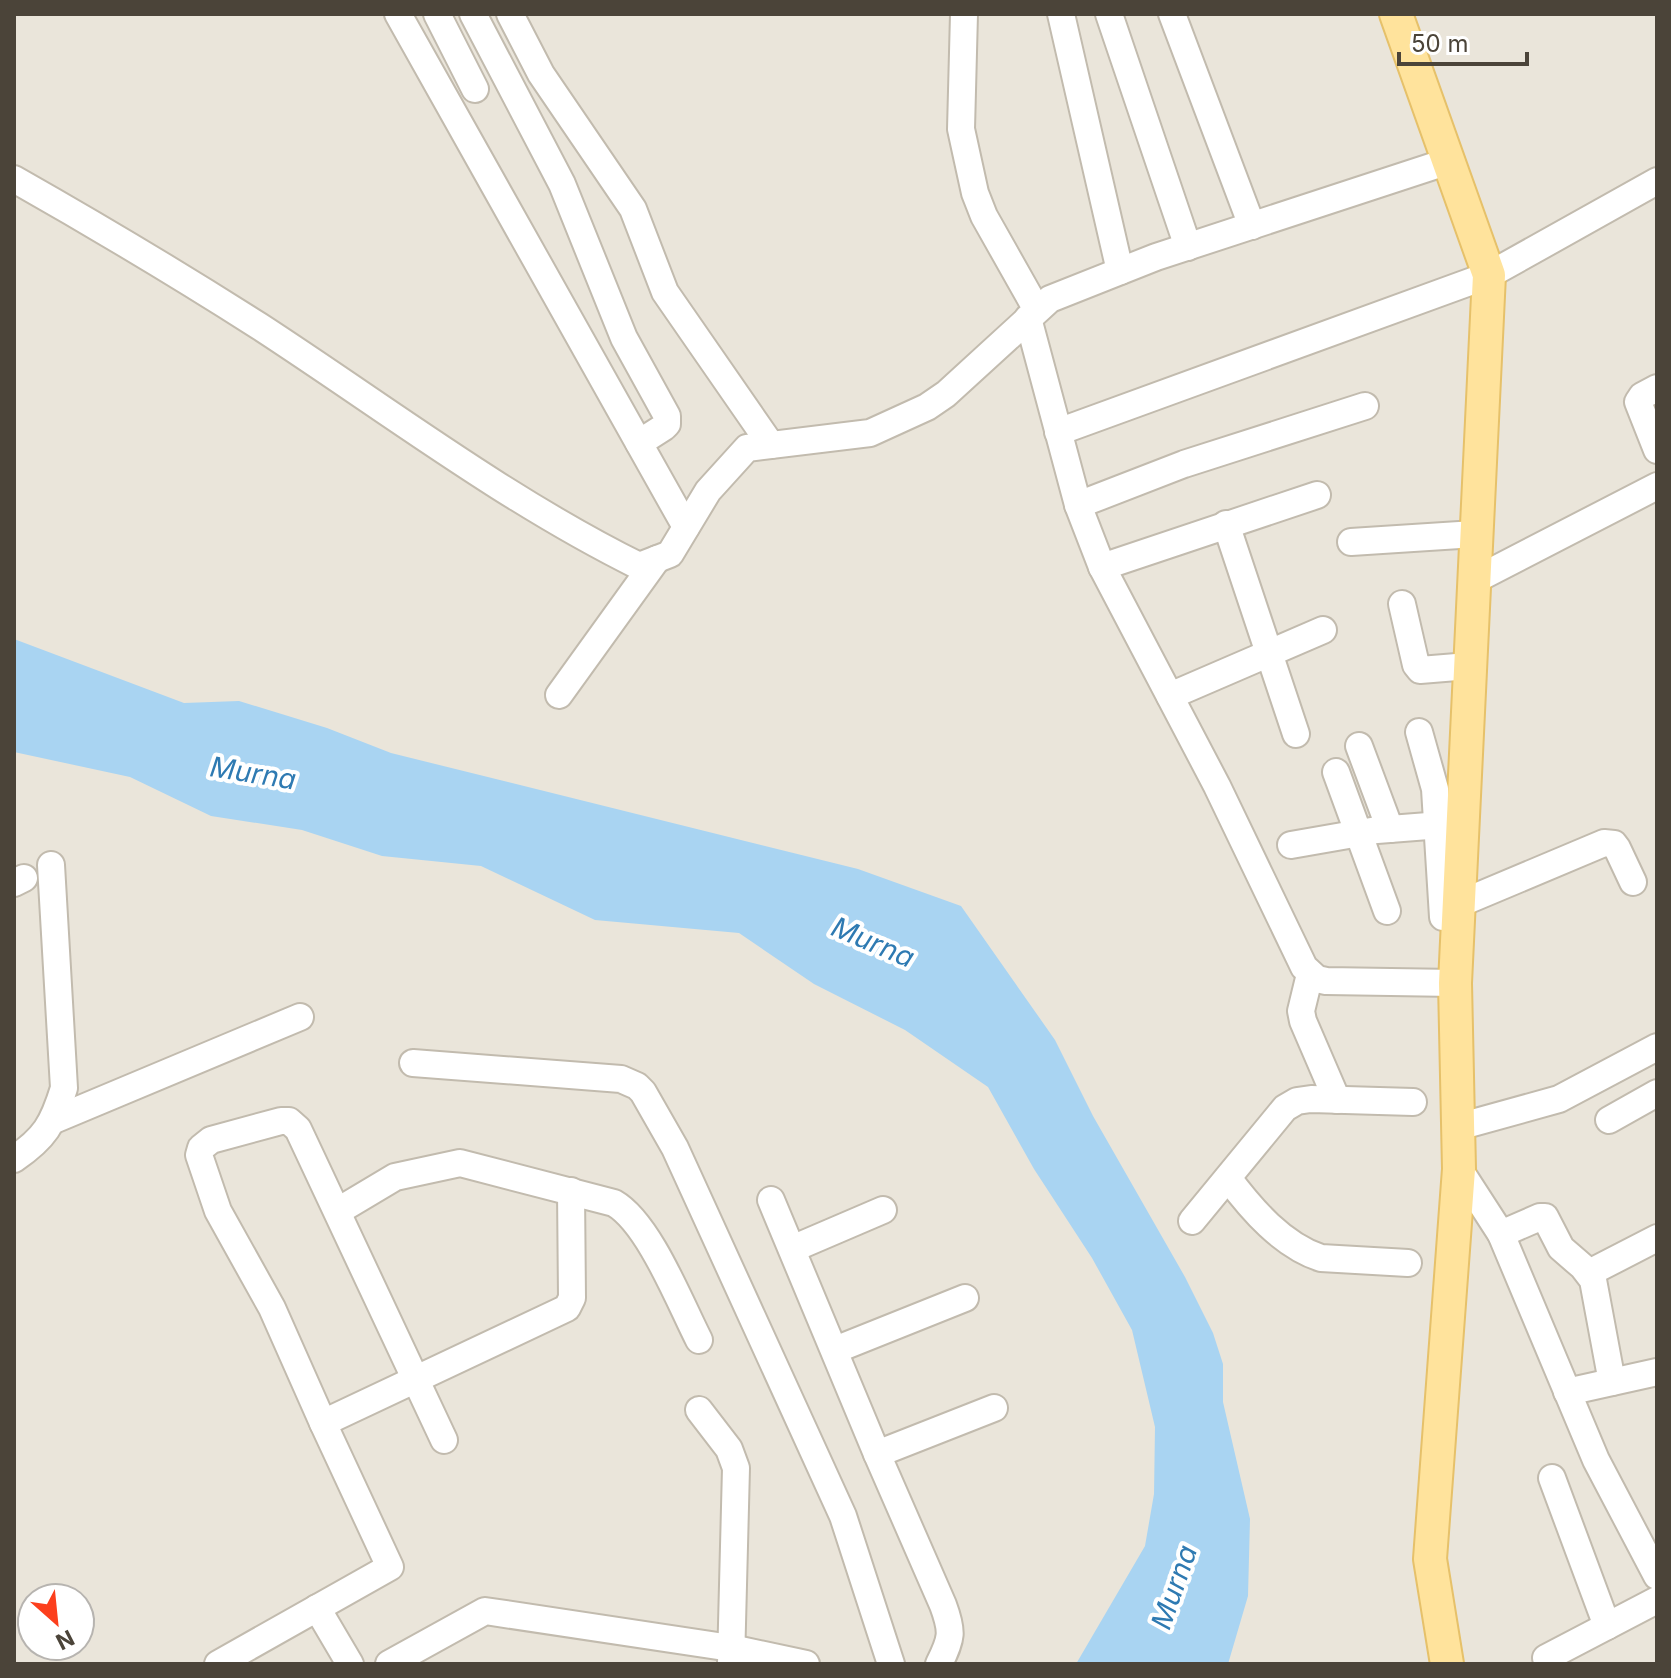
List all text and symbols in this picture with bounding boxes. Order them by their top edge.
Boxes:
scale bar [1399,16,1527,66]
text: 50 m [1411,29,1469,58]
water label: Murna [208,749,298,797]
water label: Murna [826,909,920,975]
water label: Murna [1144,1541,1204,1633]
north arrow [16,1582,96,1662]
text: N [52,1624,78,1655]

